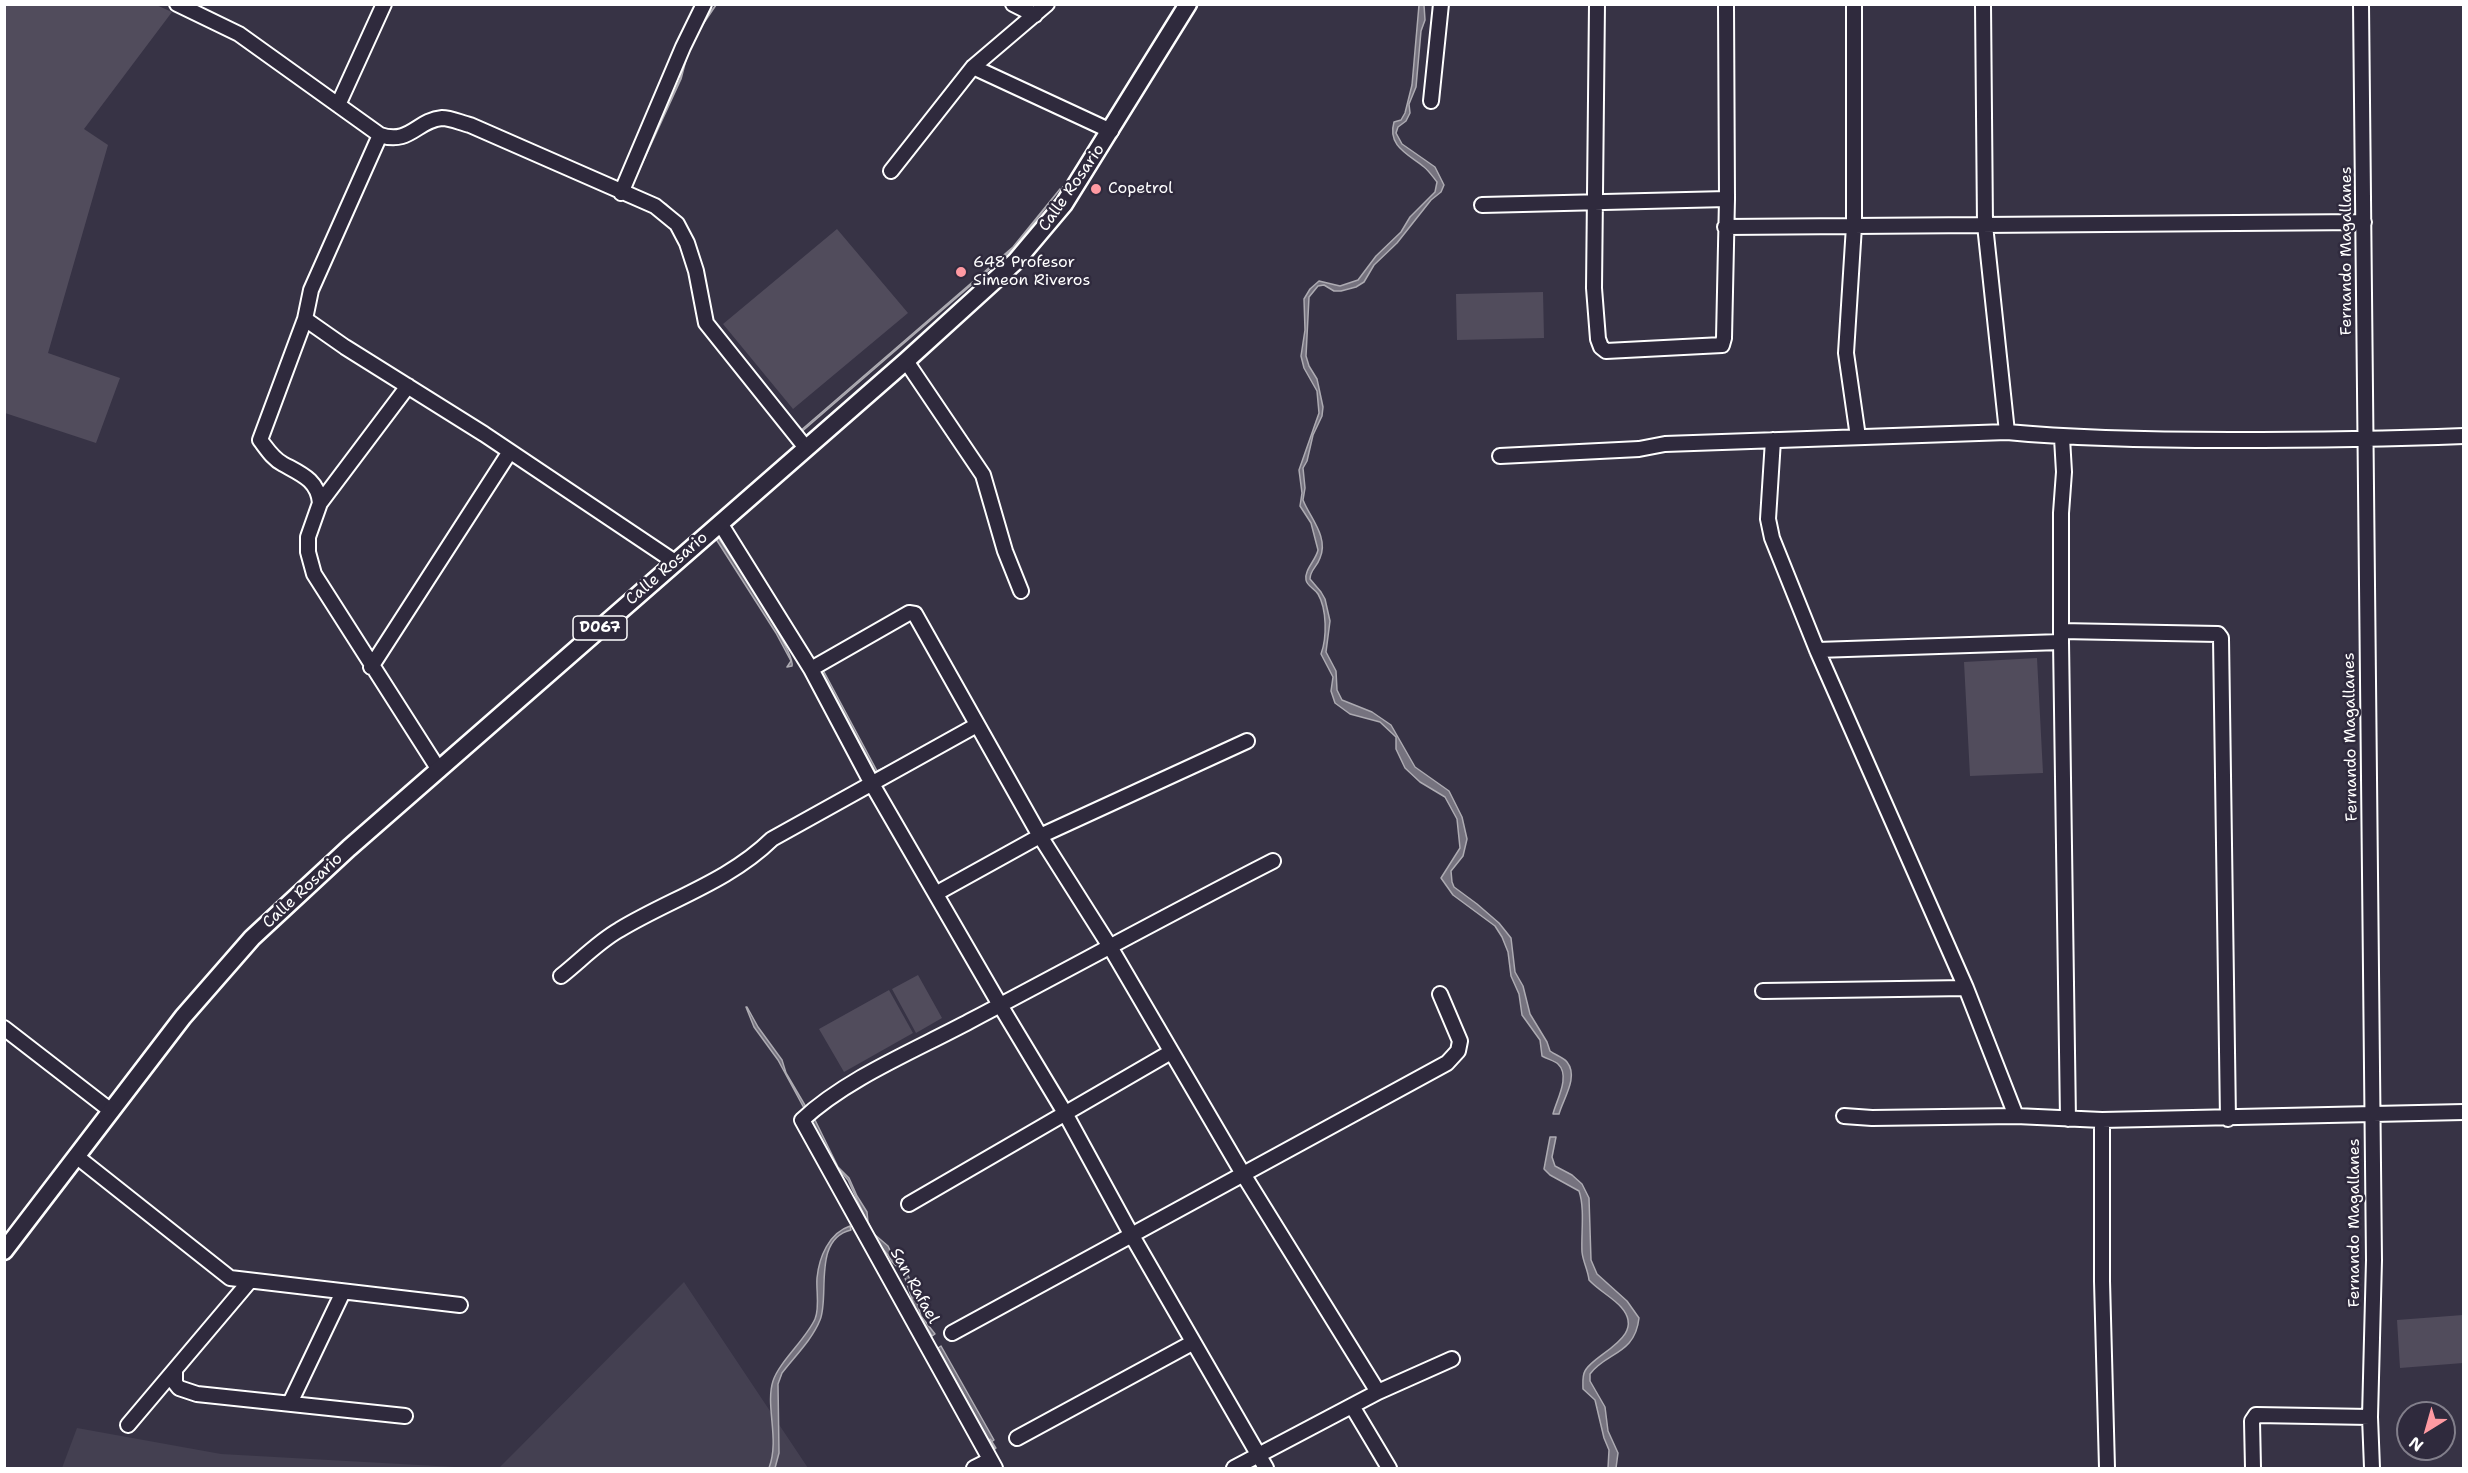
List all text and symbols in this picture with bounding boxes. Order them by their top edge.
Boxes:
street label: Calle Rosario [1035,141,1109,235]
street label: Fernando Magallanes [2337,166,2357,336]
place label: Copetrol [1108,179,1173,199]
marker: Copetrol [1089,182,1103,196]
place label: 648 Profesor Simeon Riveros [973,253,1090,291]
marker: 648 Profesor Simeon Riveros [954,265,968,279]
street label: Calle Rosario [622,528,712,610]
road number: D067 [573,616,627,640]
street label: Fernando Magallanes [2340,652,2362,822]
street label: Calle Rosario [259,849,347,933]
street label: Fernando Magallanes [2345,1138,2365,1308]
street label: San Rafael [885,1245,943,1327]
north arrow [2396,1401,2456,1461]
text: N [2405,1432,2427,1456]

